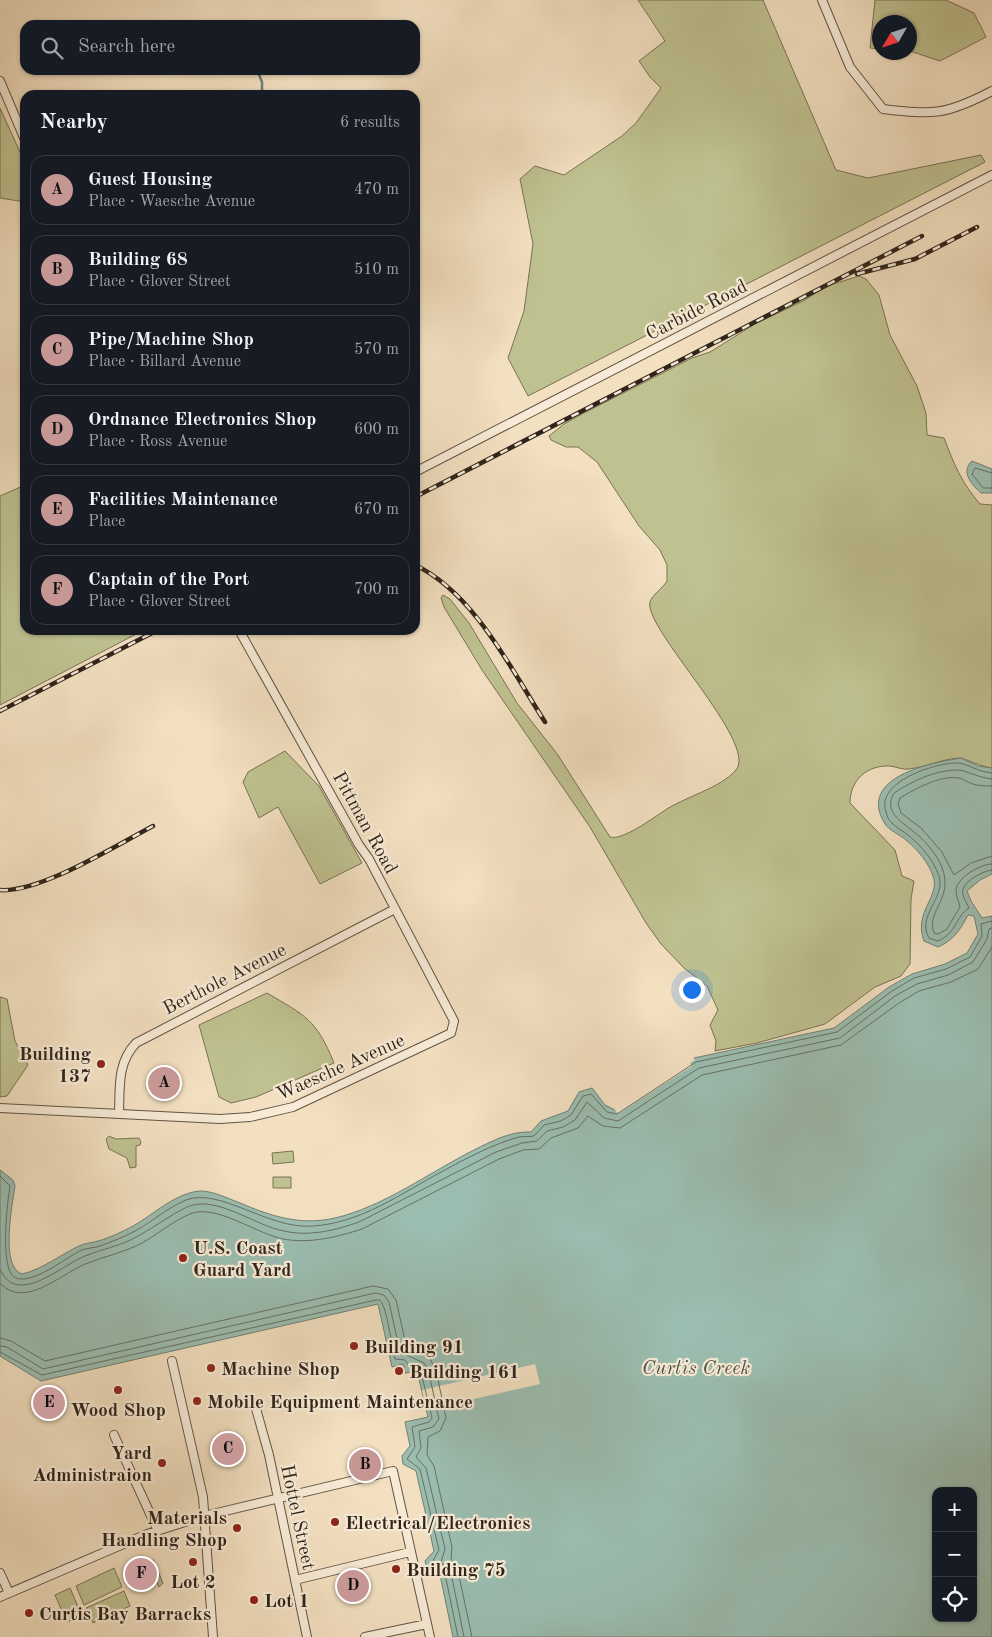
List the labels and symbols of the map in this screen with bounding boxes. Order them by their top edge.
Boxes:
north arrow [872,15,917,60]
street label: Carbide Road [643,278,751,345]
street label: Pittman Road [328,769,400,878]
street label: Berthole Avenue [160,941,290,1019]
your location [679,977,705,1003]
street label: Waesche Avenue [274,1032,408,1105]
place label: Building 137 [19,1046,91,1087]
marker: Building 137 [95,1058,107,1070]
pin: A [148,1064,180,1102]
place label: U.S. Coast Guard Yard [193,1240,291,1281]
marker: U.S. Coast Guard Yard [177,1252,189,1264]
place label: Building 91 [364,1339,464,1358]
marker: Building 91 [348,1340,360,1352]
water label: Curtis Creek [642,1359,751,1379]
place label: Machine Shop [221,1361,340,1380]
marker: Machine Shop [205,1362,217,1374]
place label: Building 161 [409,1364,520,1383]
marker: Building 161 [393,1365,405,1377]
pin: E [33,1384,65,1422]
marker: Wood Shop [112,1384,124,1396]
place label: Mobile Equipment Maintenance [207,1394,473,1413]
marker: Mobile Equipment Maintenance [191,1395,203,1407]
place label: Wood Shop [70,1402,166,1421]
pin: C [212,1430,244,1468]
place label: Yard Administraion [32,1445,152,1486]
pin: B [349,1446,381,1484]
marker: Yard Administraion [156,1457,168,1469]
street label: Hottel Street [276,1463,317,1572]
place label: Materials Handling Shop [101,1510,227,1551]
place label: Electrical/Electronics [345,1515,530,1534]
marker: Electrical/Electronics [329,1516,341,1528]
marker: Materials Handling Shop [231,1522,243,1534]
pin: F [125,1555,157,1593]
marker: Lot 2 [187,1556,199,1568]
place label: Building 75 [406,1562,506,1581]
marker: Building 75 [390,1563,402,1575]
pin: D [337,1567,369,1605]
place label: Lot 2 [170,1574,216,1593]
place label: Lot 1 [264,1593,310,1612]
marker: Lot 1 [248,1594,260,1606]
place label: Curtis Bay Barracks [39,1606,211,1625]
marker: Curtis Bay Barracks [23,1607,35,1619]

